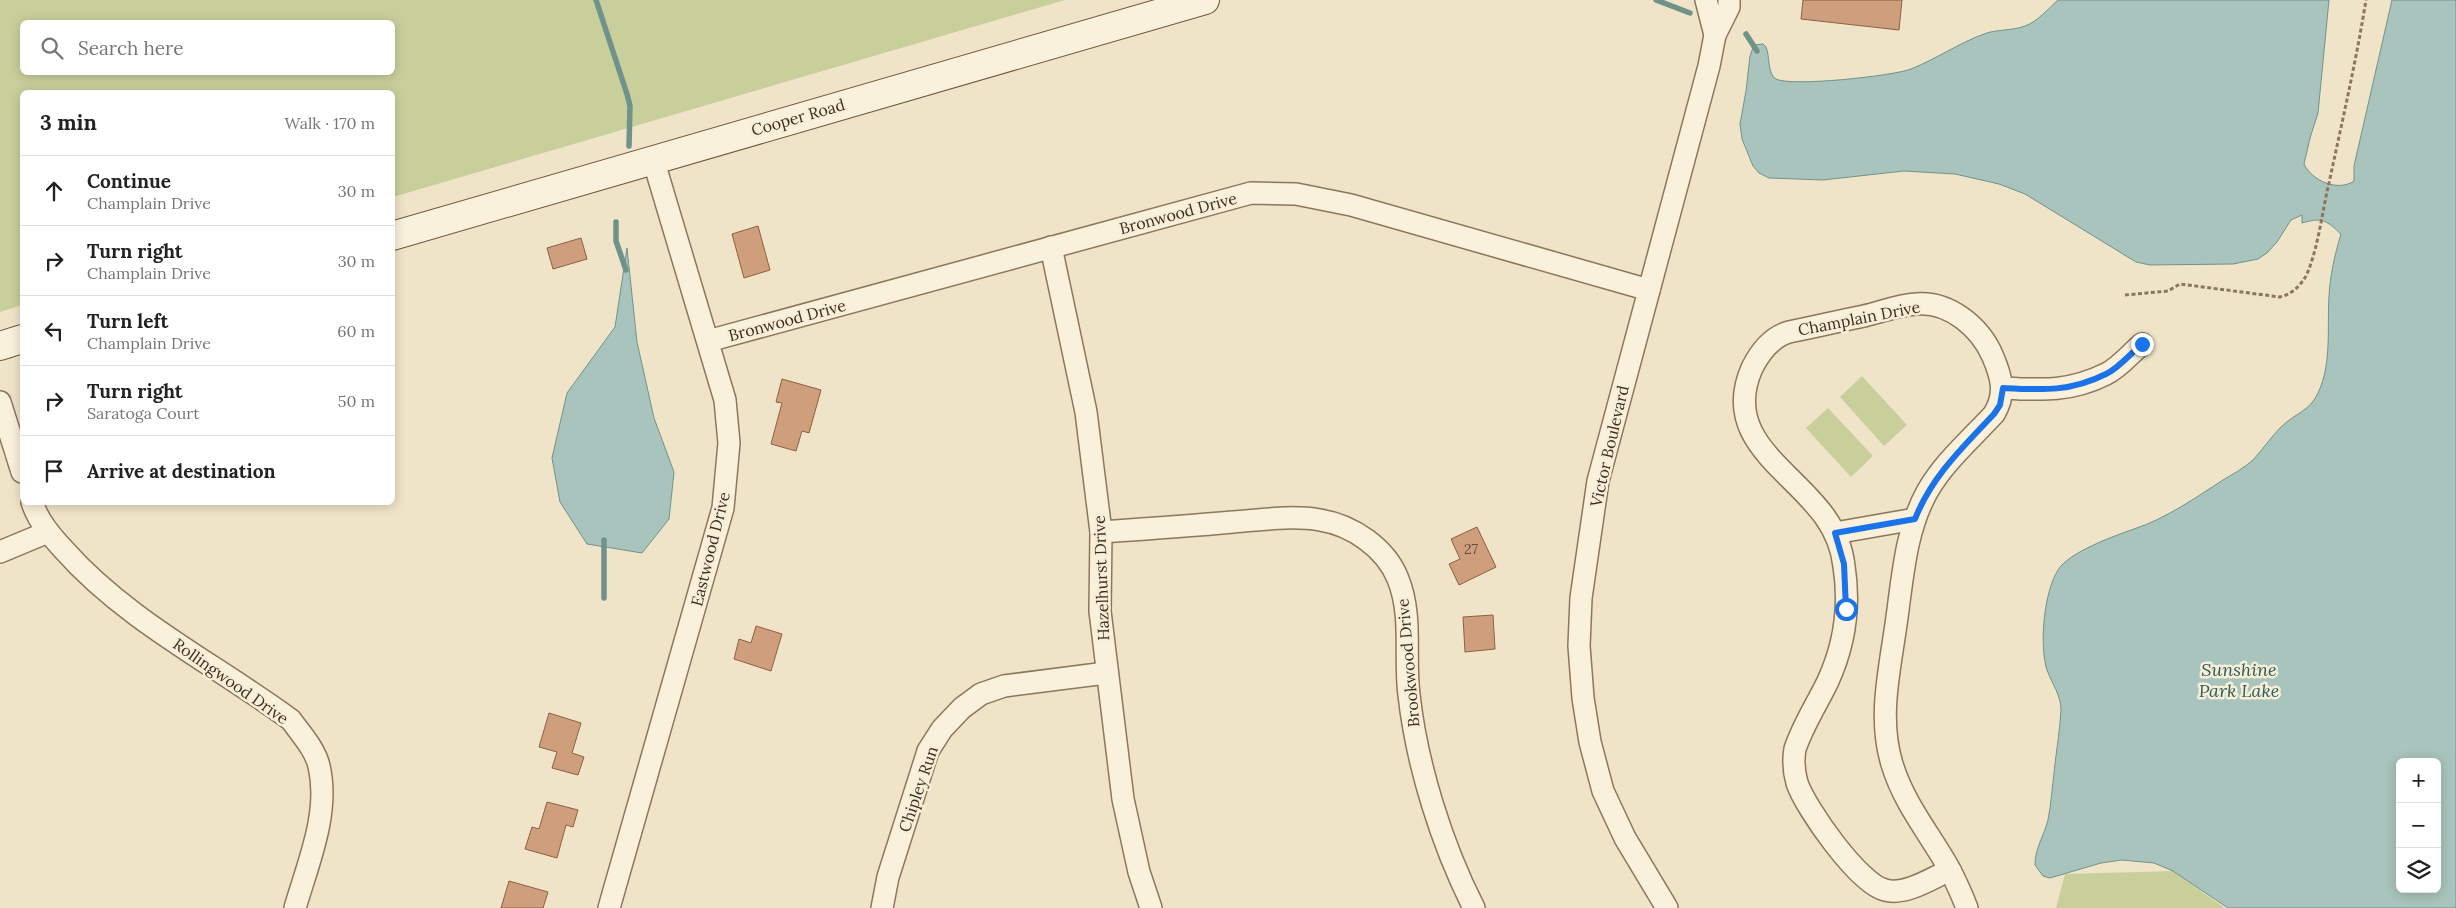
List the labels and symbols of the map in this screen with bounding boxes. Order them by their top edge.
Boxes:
street label: Cooper Road [749,94,847,140]
street label: Bronwood Drive [1117,188,1239,238]
street label: Bronwood Drive [726,295,848,345]
street label: Champlain Drive [1796,296,1922,340]
route end [2131,333,2154,356]
street label: Victor Boulevard [1585,383,1633,510]
street label: Eastwood Drive [686,489,734,608]
street label: Hazelhurst Drive [1089,515,1113,641]
house number: 27 [1464,540,1479,558]
street label: Brookwood Drive [1392,598,1424,728]
route start [1835,598,1858,621]
street label: Rollingwood Drive [169,634,293,728]
water label: Sunshine Park Lake [2199,658,2279,702]
street label: Chipley Run [894,743,942,835]

